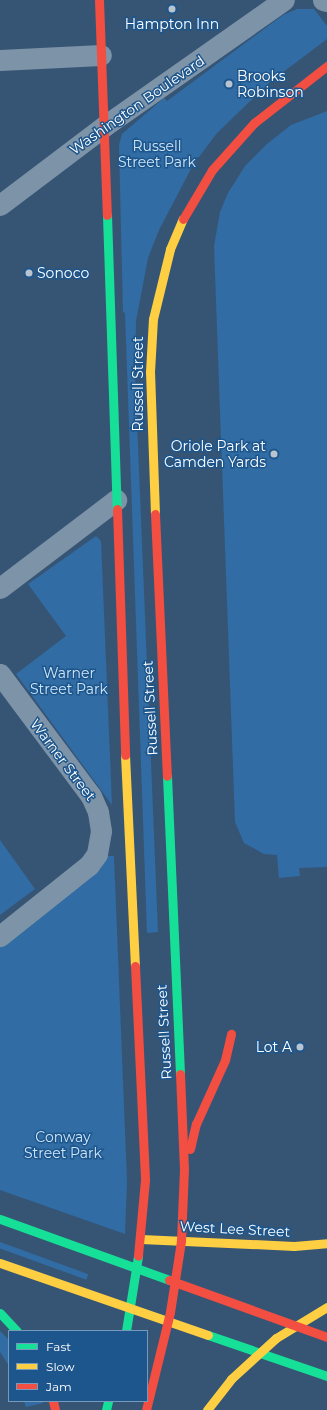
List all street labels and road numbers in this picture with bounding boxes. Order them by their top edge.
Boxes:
street label: Washington Boulevard [66,52,208,158]
street label: Russell Street [130,336,146,432]
street label: Russell Street [139,660,161,756]
street label: Warner Street [27,716,99,804]
street label: Russell Street [153,984,175,1080]
street label: West Lee Street [179,1218,291,1240]

